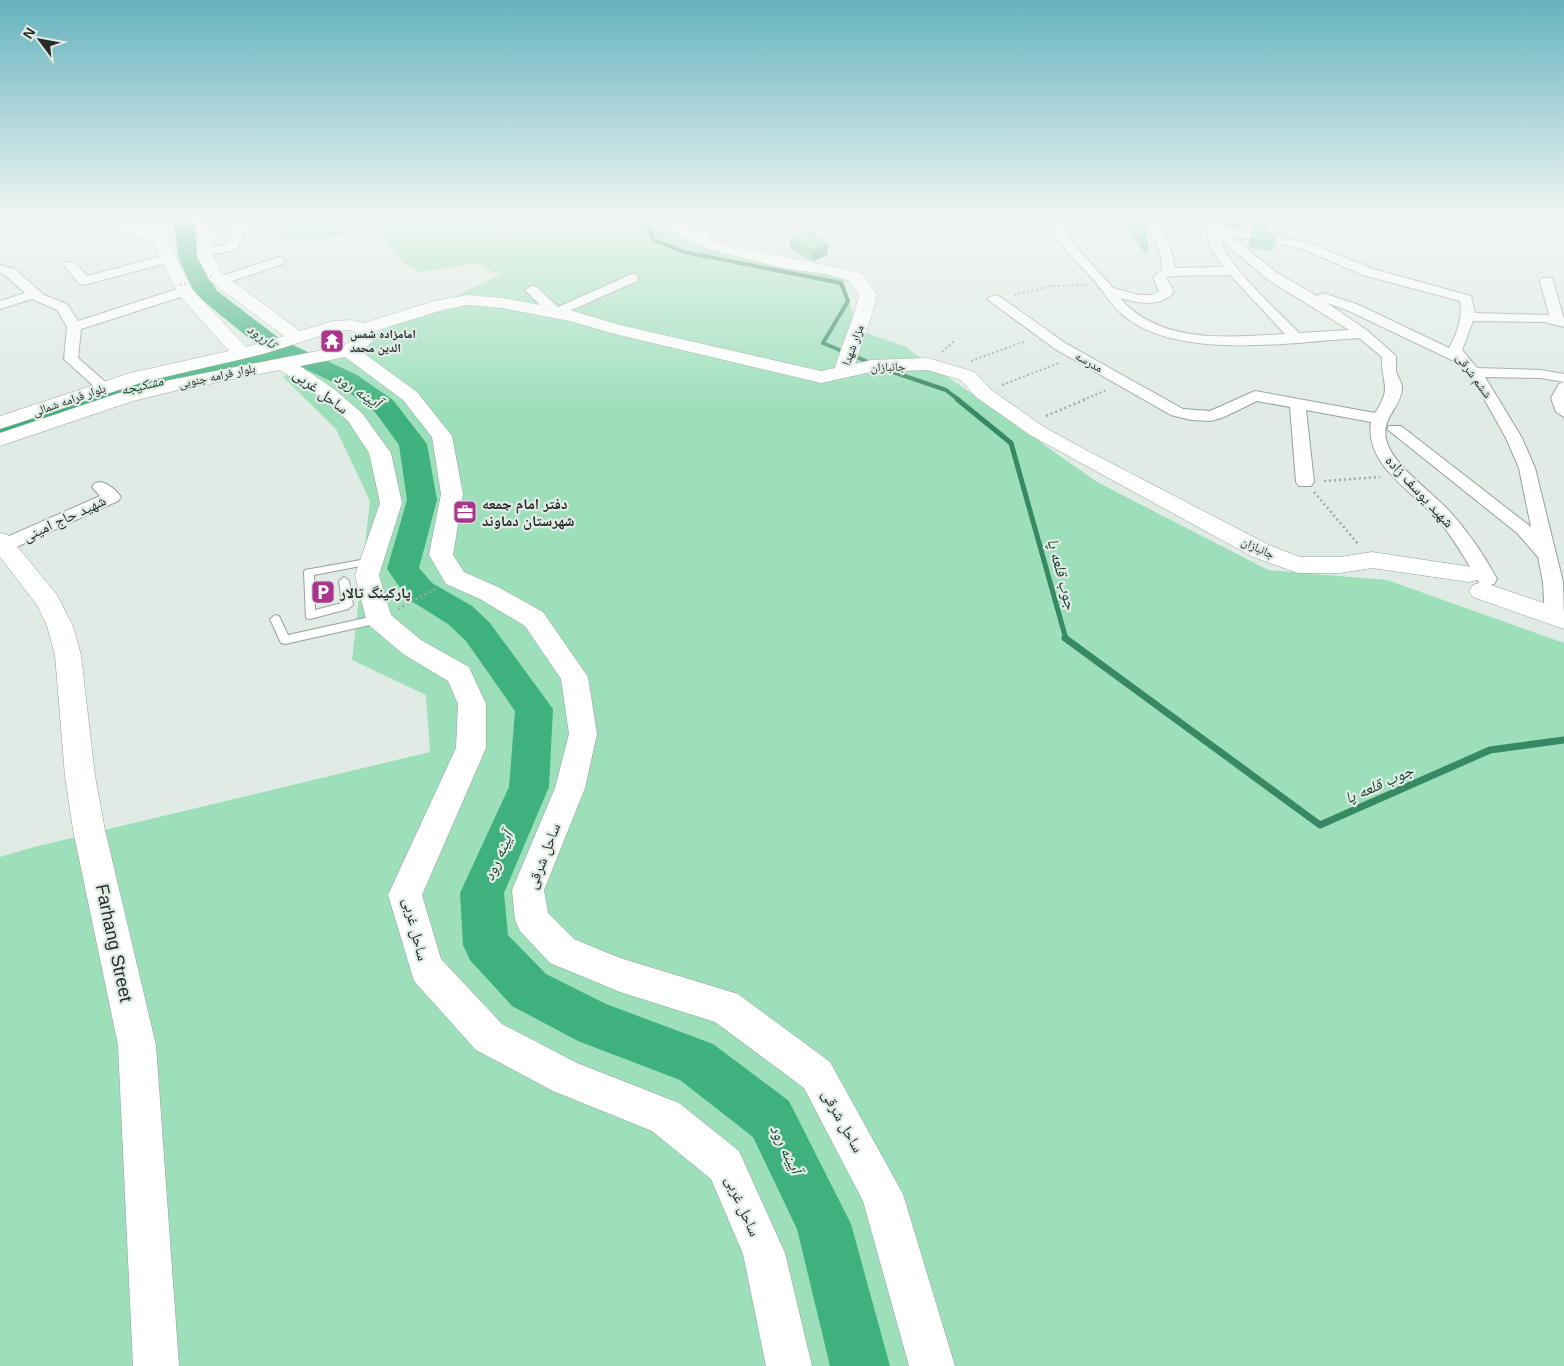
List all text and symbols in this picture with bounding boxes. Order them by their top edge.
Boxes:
north arrow [15,15,65,65]
text: N [20,25,38,42]
water label: تاررود [244,321,282,353]
street label: مزار شهدا [839,323,867,367]
place label: امامزاده شمس الدین محمد [350,327,416,356]
temple icon: امامزاده شمس الدین محمد [319,328,345,354]
street label: مدرسه [1073,349,1105,375]
street label: ششم شرقی [1452,351,1495,402]
street label: جانبازان [870,359,906,375]
street label: بلوار فرامه جنوبی [177,361,257,391]
street label: ساحل غربی [289,365,352,419]
water label: آیینه رود [331,369,388,414]
water label: مشکیجه [119,372,165,398]
street label: بلوار فرامه شمالی [31,381,107,419]
street label: شهید یوسف زاده [1382,451,1458,531]
street label: شهید حاج امینی [20,491,109,546]
place label: دفتر امام جمعه شهرستان دماوند [482,495,575,530]
office icon: دفتر امام جمعه شهرستان دماوند [452,499,478,525]
street label: جانبازان [1239,534,1277,562]
water label: جوب قلعه پا [1043,537,1080,613]
parking icon: پارکینگ تالار [310,579,336,605]
place label: پارکینگ تالار [339,584,411,602]
water label: جوب قلعه پا [1342,761,1417,808]
street label: ساحل شرقی [523,821,565,892]
water label: آیینه رود [480,825,519,883]
street label: Farhang Street [92,882,136,1004]
street label: ساحل غربی [398,896,432,963]
street label: ساحل شرقی [817,1087,867,1156]
water label: آیینه رود [766,1122,807,1180]
street label: ساحل غربی [720,1173,764,1240]

